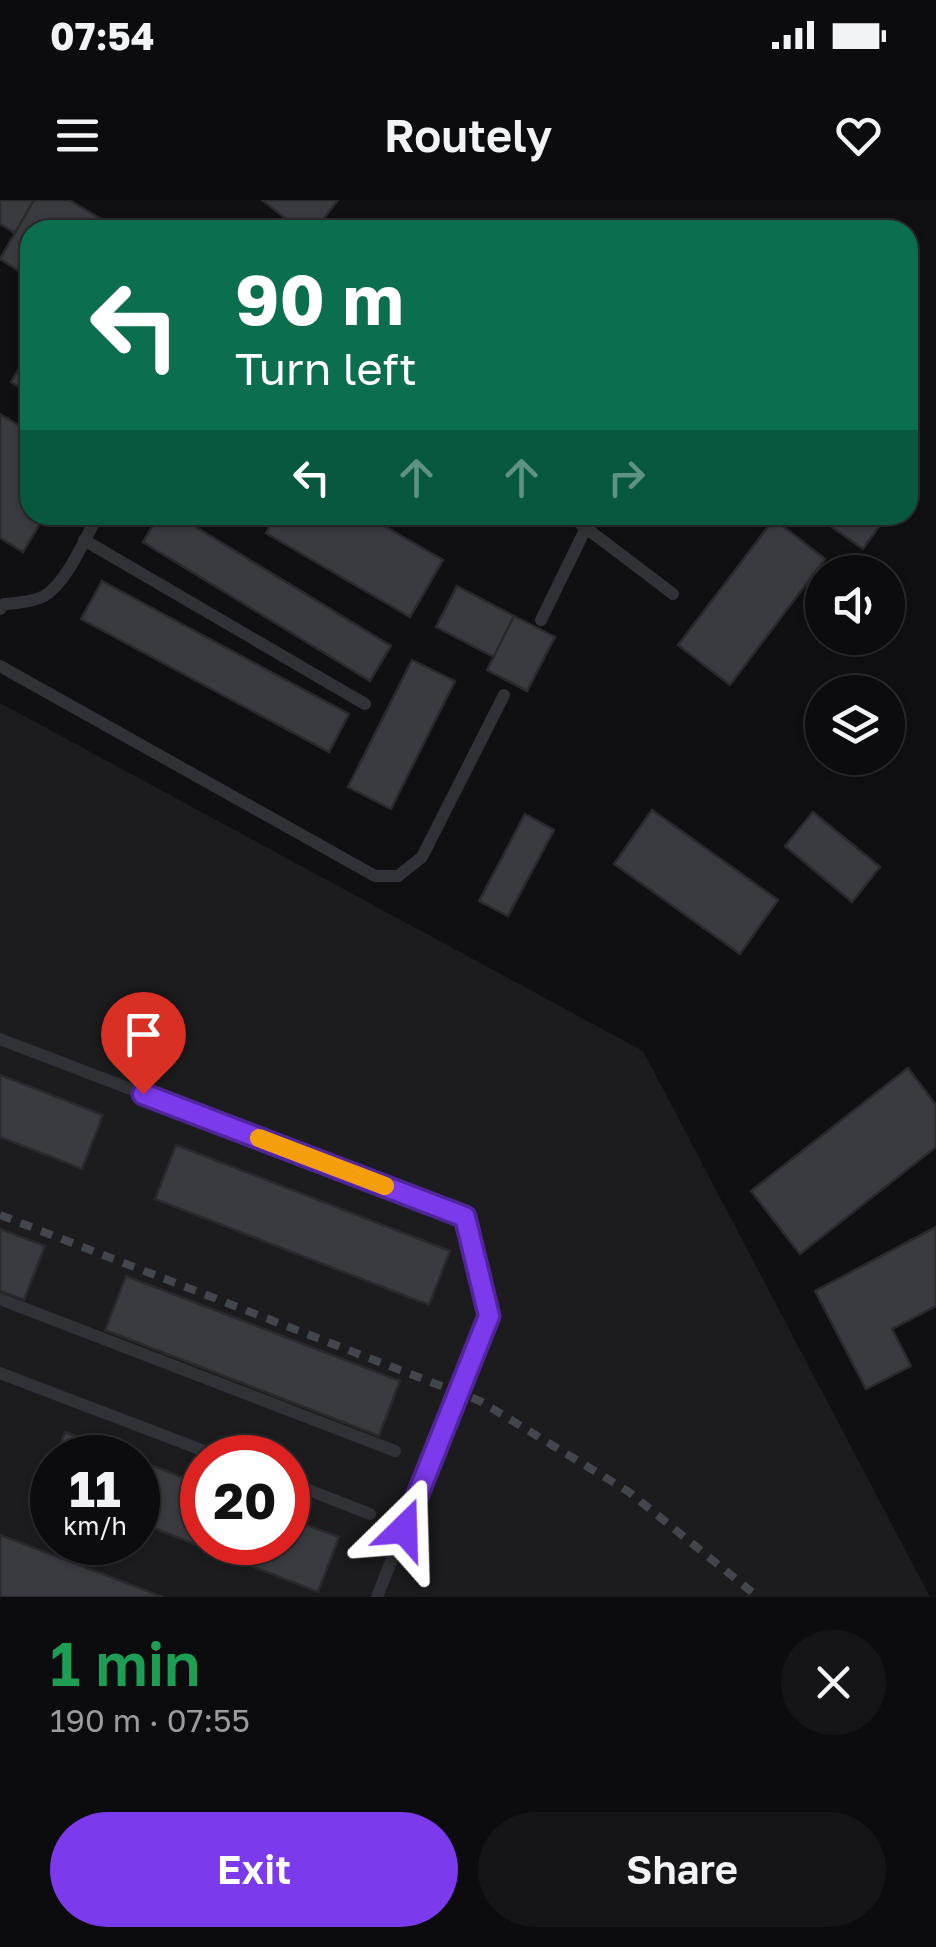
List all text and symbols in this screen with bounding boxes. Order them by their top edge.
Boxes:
text: 07:54 [50,13,155,58]
icon: menu [50,108,105,163]
text: Routely [384,108,552,162]
icon: heart [831,108,886,163]
text: 90 m [235,256,404,340]
icon: left [70,260,200,390]
text: Turn left [235,341,417,395]
icon: left [284,450,339,505]
icon: ahead [389,450,444,505]
icon: ahead [494,450,549,505]
icon: right [599,450,654,505]
map controls [805,555,905,775]
button: sound [805,555,905,655]
button: layers [805,675,905,775]
pin [101,992,186,1095]
icon: arrive [116,1007,171,1062]
speed limit sign: 20 [180,1435,310,1565]
text: 11 [69,1458,121,1518]
position arrow [352,1477,456,1581]
text: km/h [63,1510,127,1541]
text: 1 min [50,1627,200,1699]
button: close [781,1630,886,1735]
text: 190 m · 07:55 [50,1701,250,1739]
button: Exit [50,1812,458,1927]
button: Share [478,1812,886,1927]

